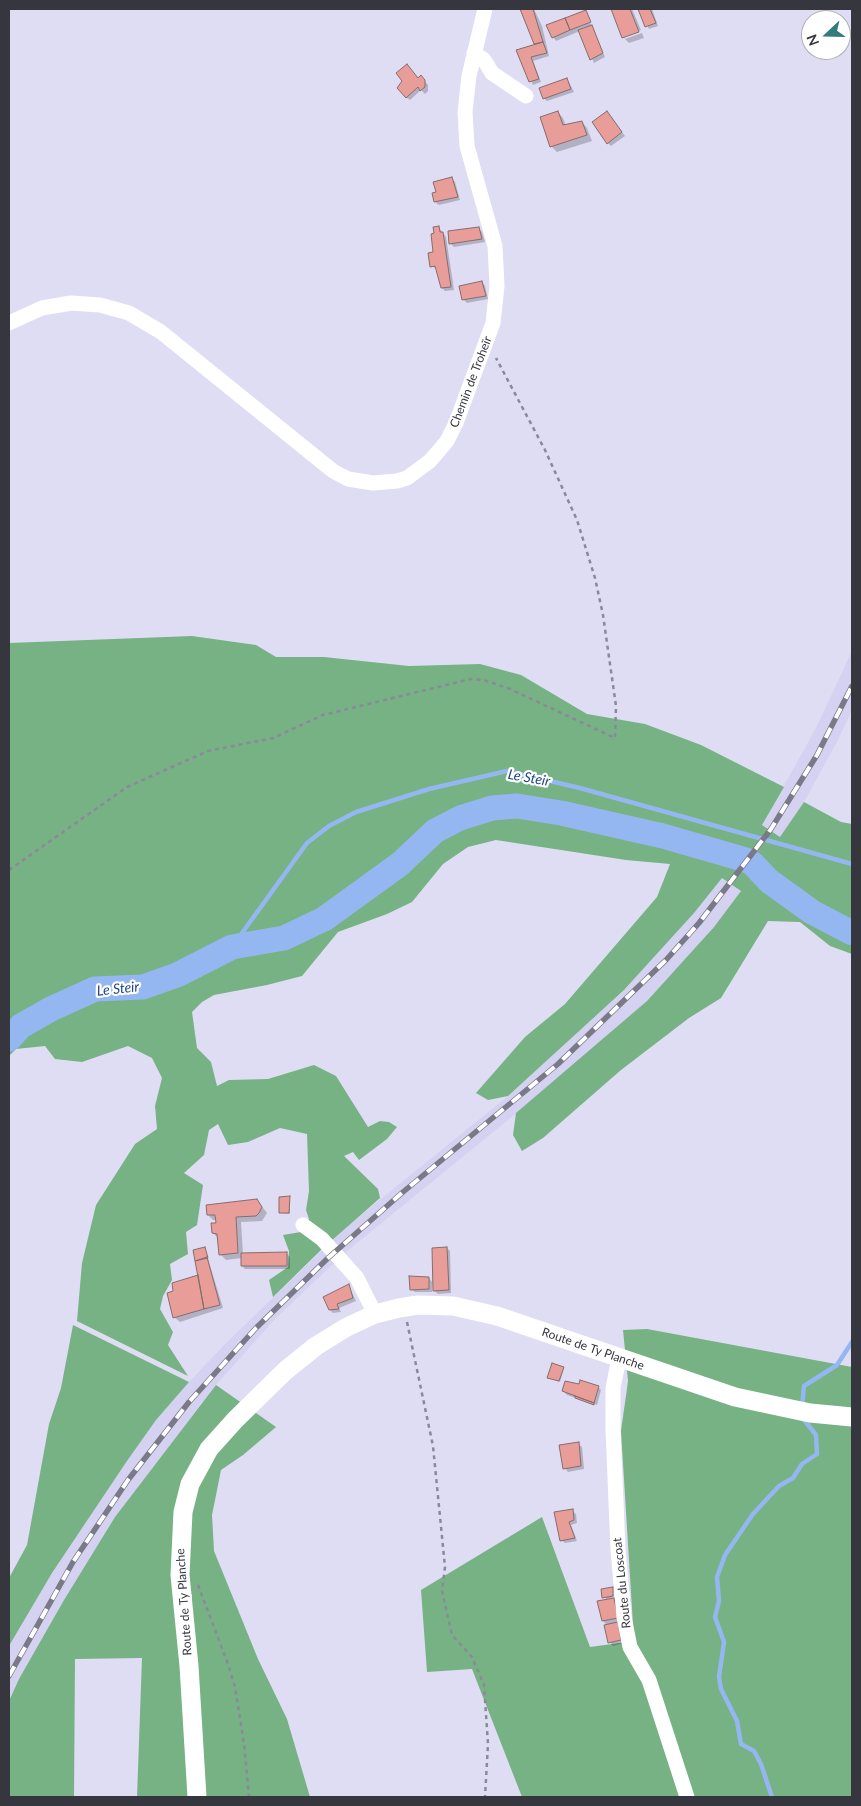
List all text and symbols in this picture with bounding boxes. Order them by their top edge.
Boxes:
north arrow [801,10,851,60]
text: N [803,32,822,48]
street label: Chemin de Troheïr [447,334,495,430]
water label: Le Steir [507,766,551,790]
water label: Le Steir [96,978,140,1000]
street label: Route de Ty Planche [540,1325,646,1373]
street label: Route du Loscoat [610,1537,634,1629]
street label: Route de Ty Planche [173,1548,195,1656]

